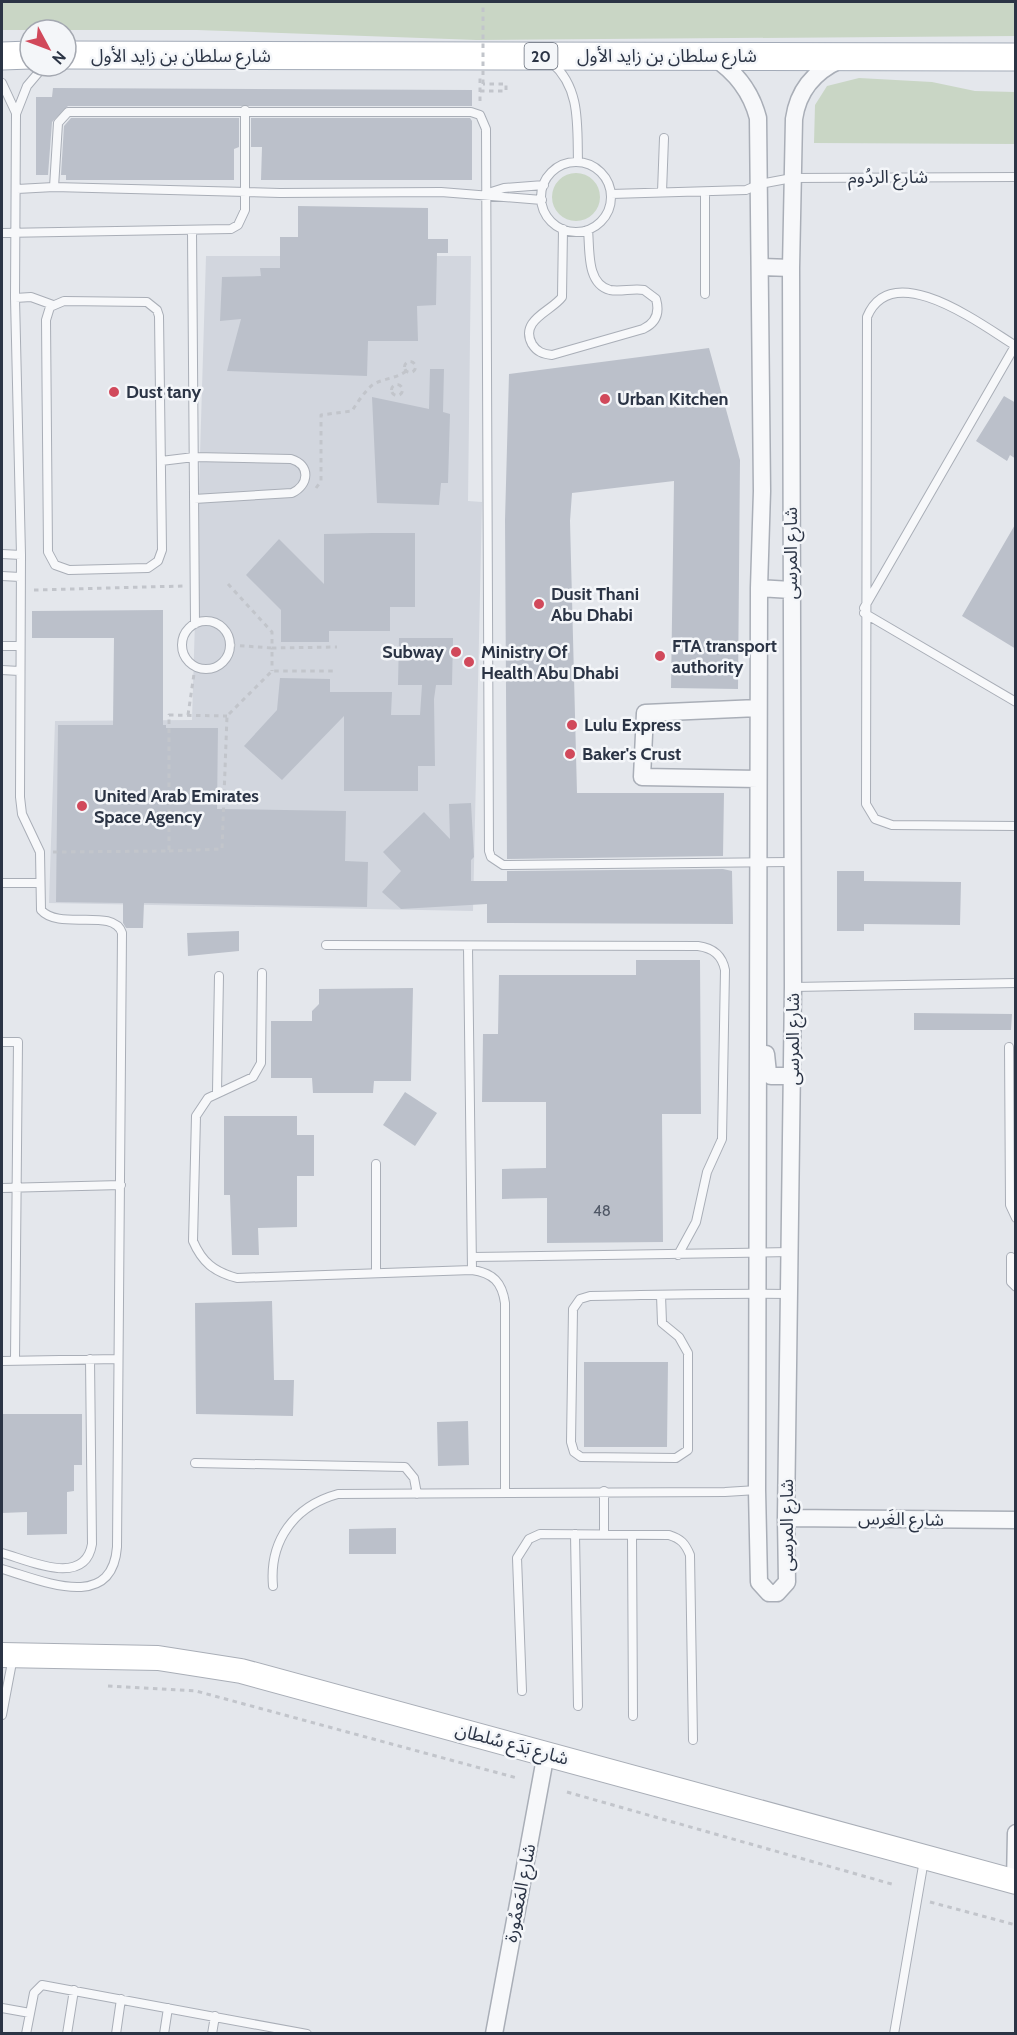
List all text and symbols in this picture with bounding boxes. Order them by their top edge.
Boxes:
north arrow [18,18,78,78]
road number: 20 [524,43,558,69]
street label: شارع سلطان بن زايد الأول [91,45,271,70]
street label: شارع سلطان بن زايد الأول [577,45,757,70]
text: N [48,47,70,68]
street label: شارع الردُوم [848,166,928,191]
place label: Dust tany [126,381,201,403]
marker: Dust tany [107,385,121,399]
place label: Urban Kitchen [617,388,728,410]
marker: Urban Kitchen [598,392,612,406]
street label: شارع المرسى [780,507,805,599]
place label: Dusit Thani Abu Dhabi [551,583,639,626]
marker: Dusit Thani Abu Dhabi [532,597,546,611]
place label: FTA transport authority [672,635,777,678]
place label: Subway [382,641,444,663]
place label: Ministry Of Health Abu Dhabi [481,641,619,684]
marker: Subway [449,645,463,659]
marker: FTA transport authority [653,649,667,663]
marker: Ministry Of Health Abu Dhabi [462,655,476,669]
place label: Lulu Express [584,714,681,736]
marker: Lulu Express [565,718,579,732]
place label: Baker's Crust [582,743,681,765]
marker: Baker's Crust [563,747,577,761]
place label: United Arab Emirates Space Agency [94,785,259,828]
marker: United Arab Emirates Space Agency [75,799,89,813]
street label: شارع المرسى [782,993,807,1085]
house number: 48 [593,1202,611,1220]
street label: شارع المرسى [776,1479,801,1571]
street label: شارع الغَرس [858,1507,944,1534]
street label: شارع بَدَع سُلطان [452,1718,571,1773]
street label: شارع المَعمُورة [500,1842,543,1945]

